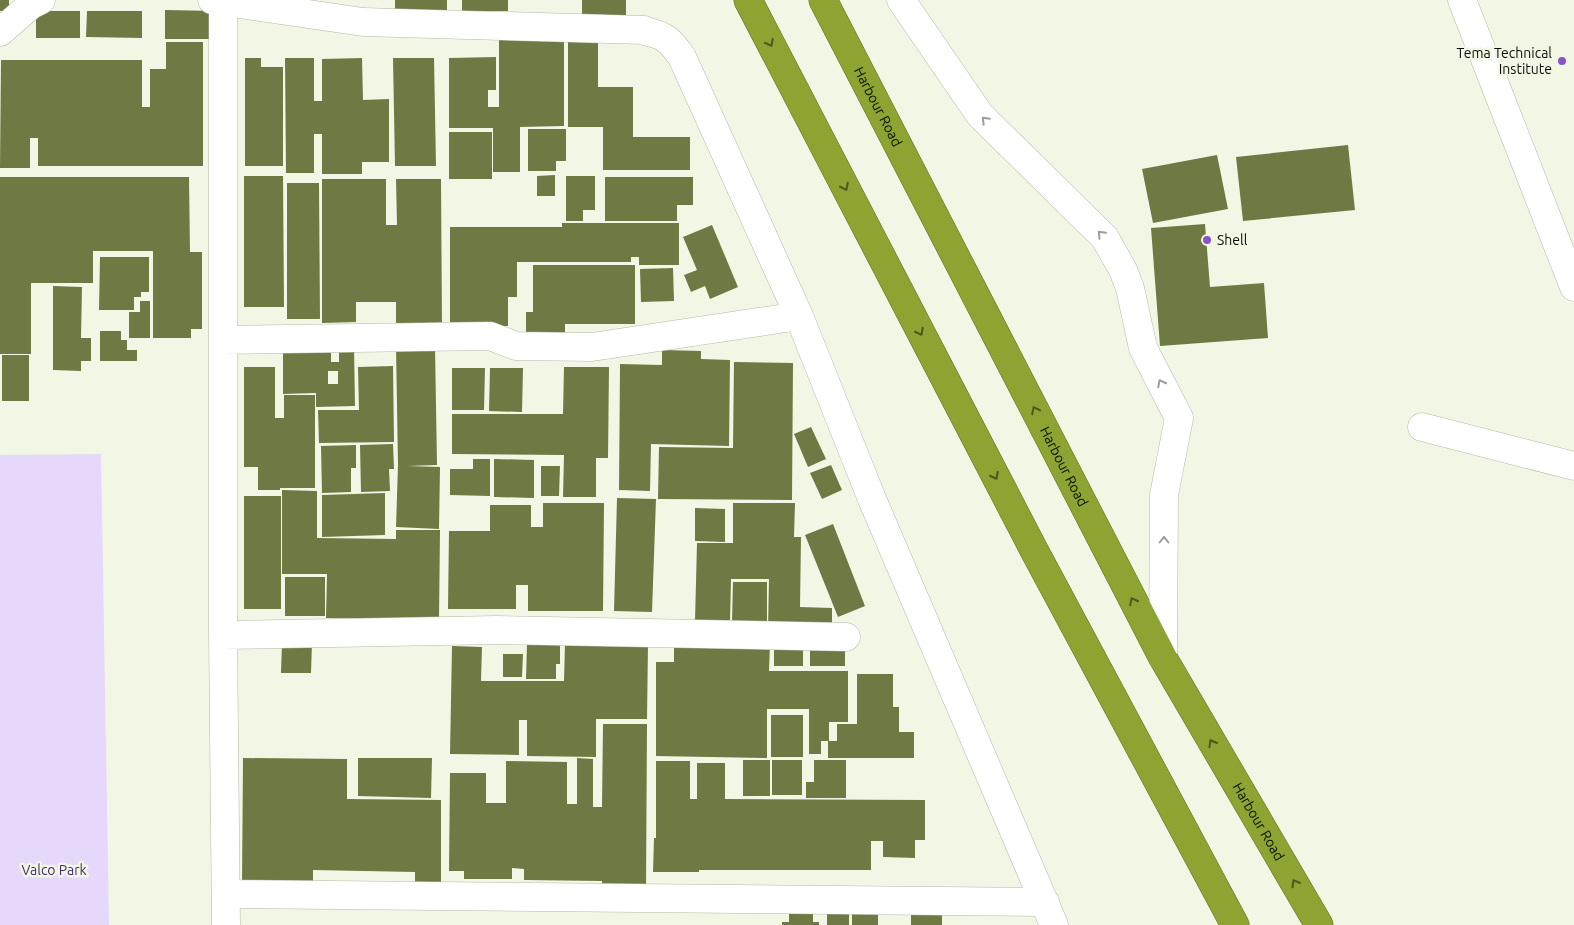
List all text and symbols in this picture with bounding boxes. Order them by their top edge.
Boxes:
one-way arrow [764,38,774,47]
place label: Tema Technical Institute [1457,45,1552,77]
marker: Tema Technical Institute [1556,55,1568,67]
street label: Harbour Road [851,64,905,149]
one-way arrow [982,117,991,126]
one-way arrow [839,182,849,191]
one-way arrow [1097,231,1106,240]
place label: Shell [1217,232,1248,248]
marker: Shell [1201,234,1213,246]
one-way arrow [914,326,924,335]
one-way arrow [1157,379,1167,388]
one-way arrow [1031,406,1041,415]
street label: Harbour Road [1037,424,1091,509]
one-way arrow [989,470,999,479]
one-way arrow [1159,535,1169,543]
one-way arrow [1129,597,1139,606]
one-way arrow [1209,739,1219,748]
street label: Harbour Road [1230,780,1288,863]
park label: Valco Park [21,862,87,878]
one-way arrow [1291,879,1301,888]

